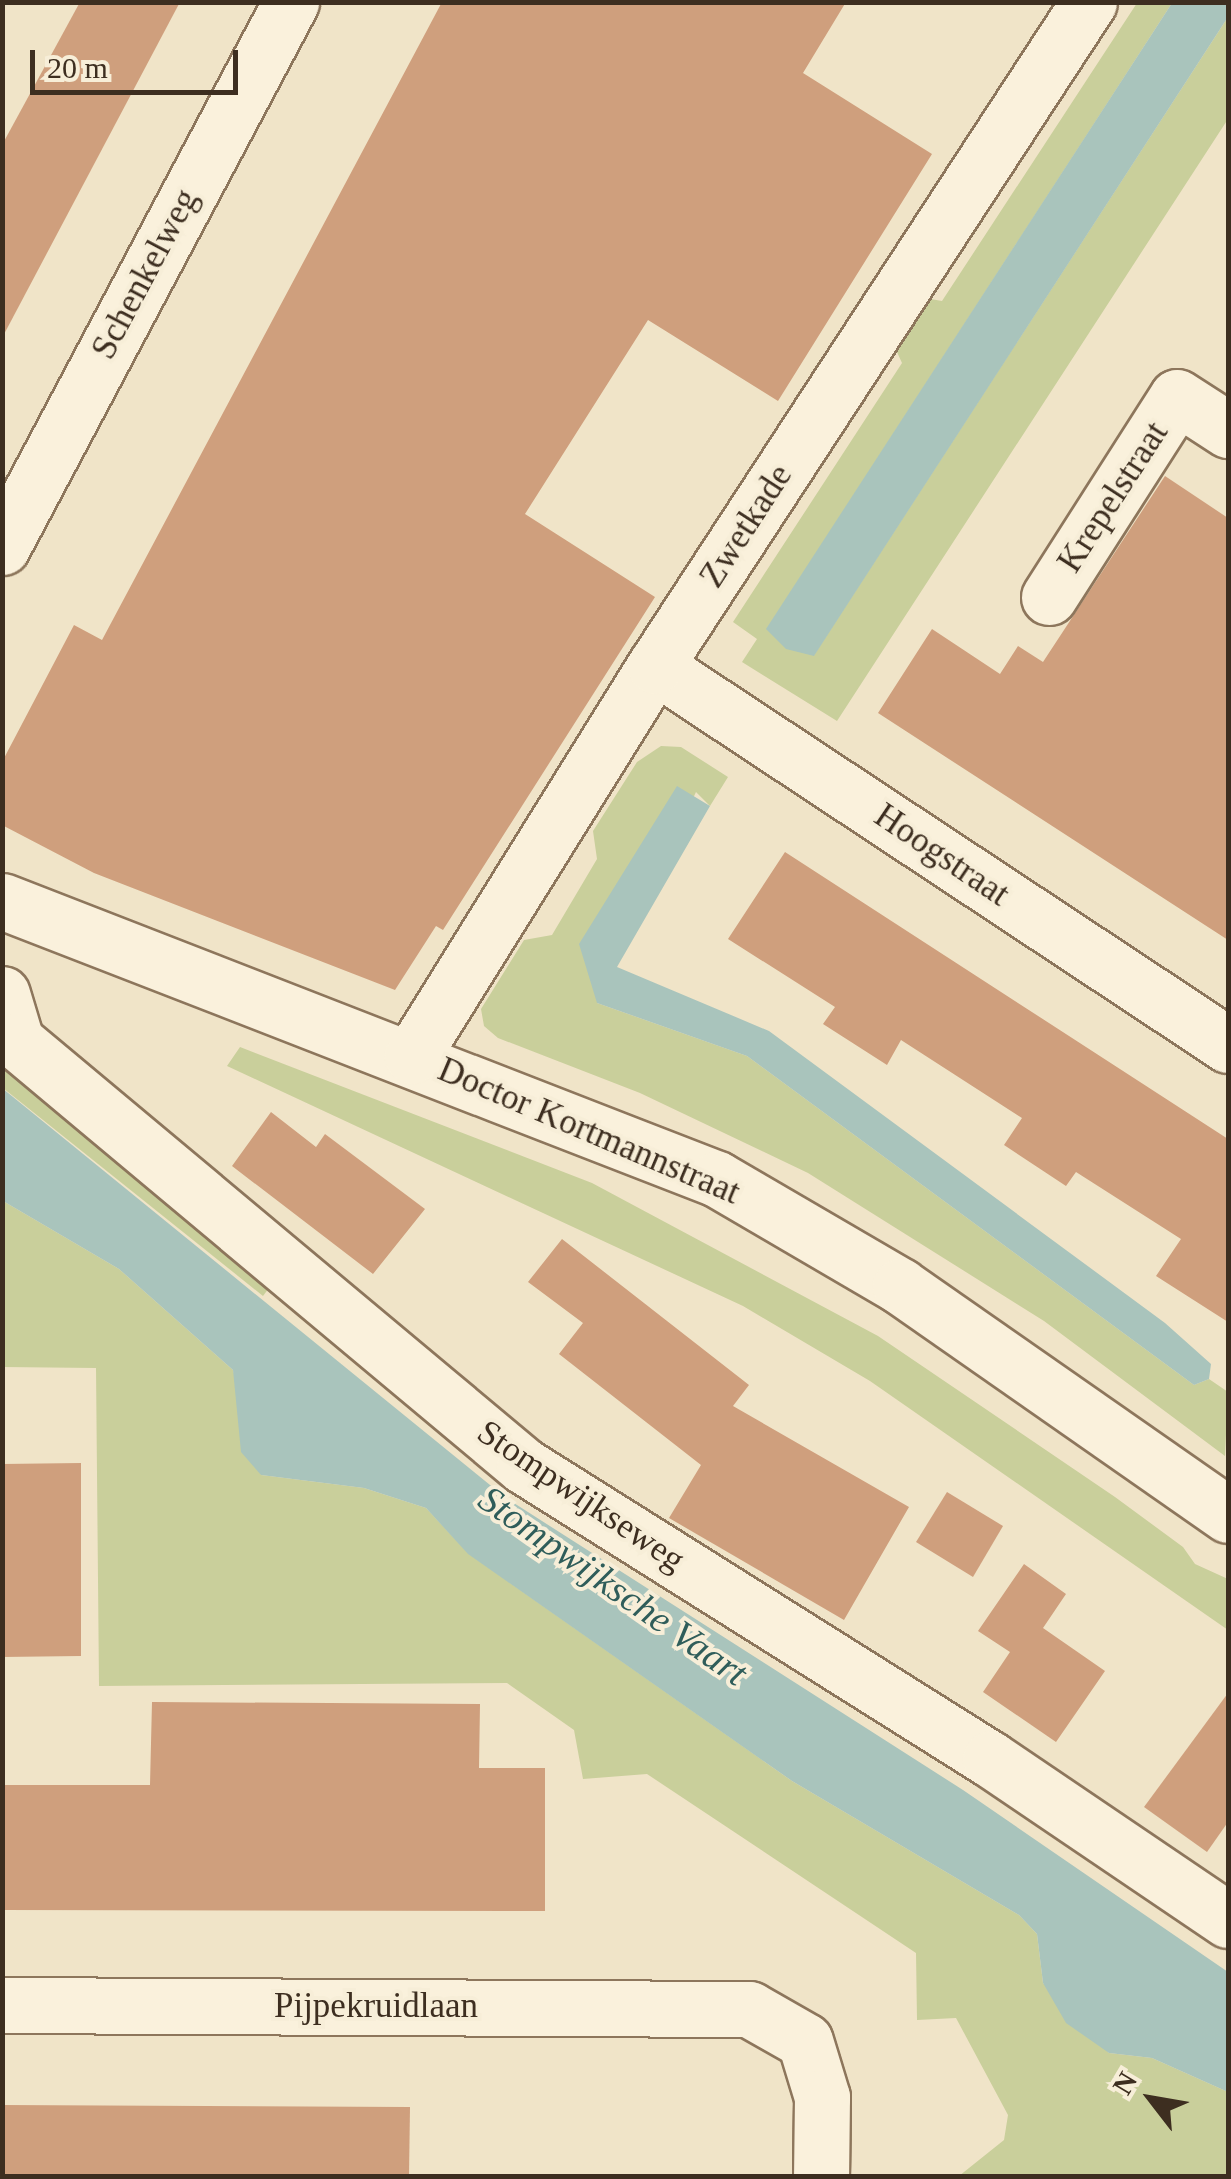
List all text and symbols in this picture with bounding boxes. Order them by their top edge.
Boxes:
scale bar [35,30,242,92]
text: 20 m [47,51,108,84]
street label: Schenkelweg [83,182,207,366]
street label: Krepelstraat [1049,414,1177,580]
street label: Zwetkade [691,457,801,595]
street label: Hoogstraat [867,795,1017,915]
street label: Doctor Kortmannstraat [432,1048,746,1214]
street label: Stompwijkseweg [469,1411,693,1581]
water label: Stompwijksche Vaart [470,1476,756,1696]
street label: Pijpekruidlaan [274,1985,478,2027]
north arrow [1101,2049,1201,2149]
text: N [1106,2067,1143,2100]

